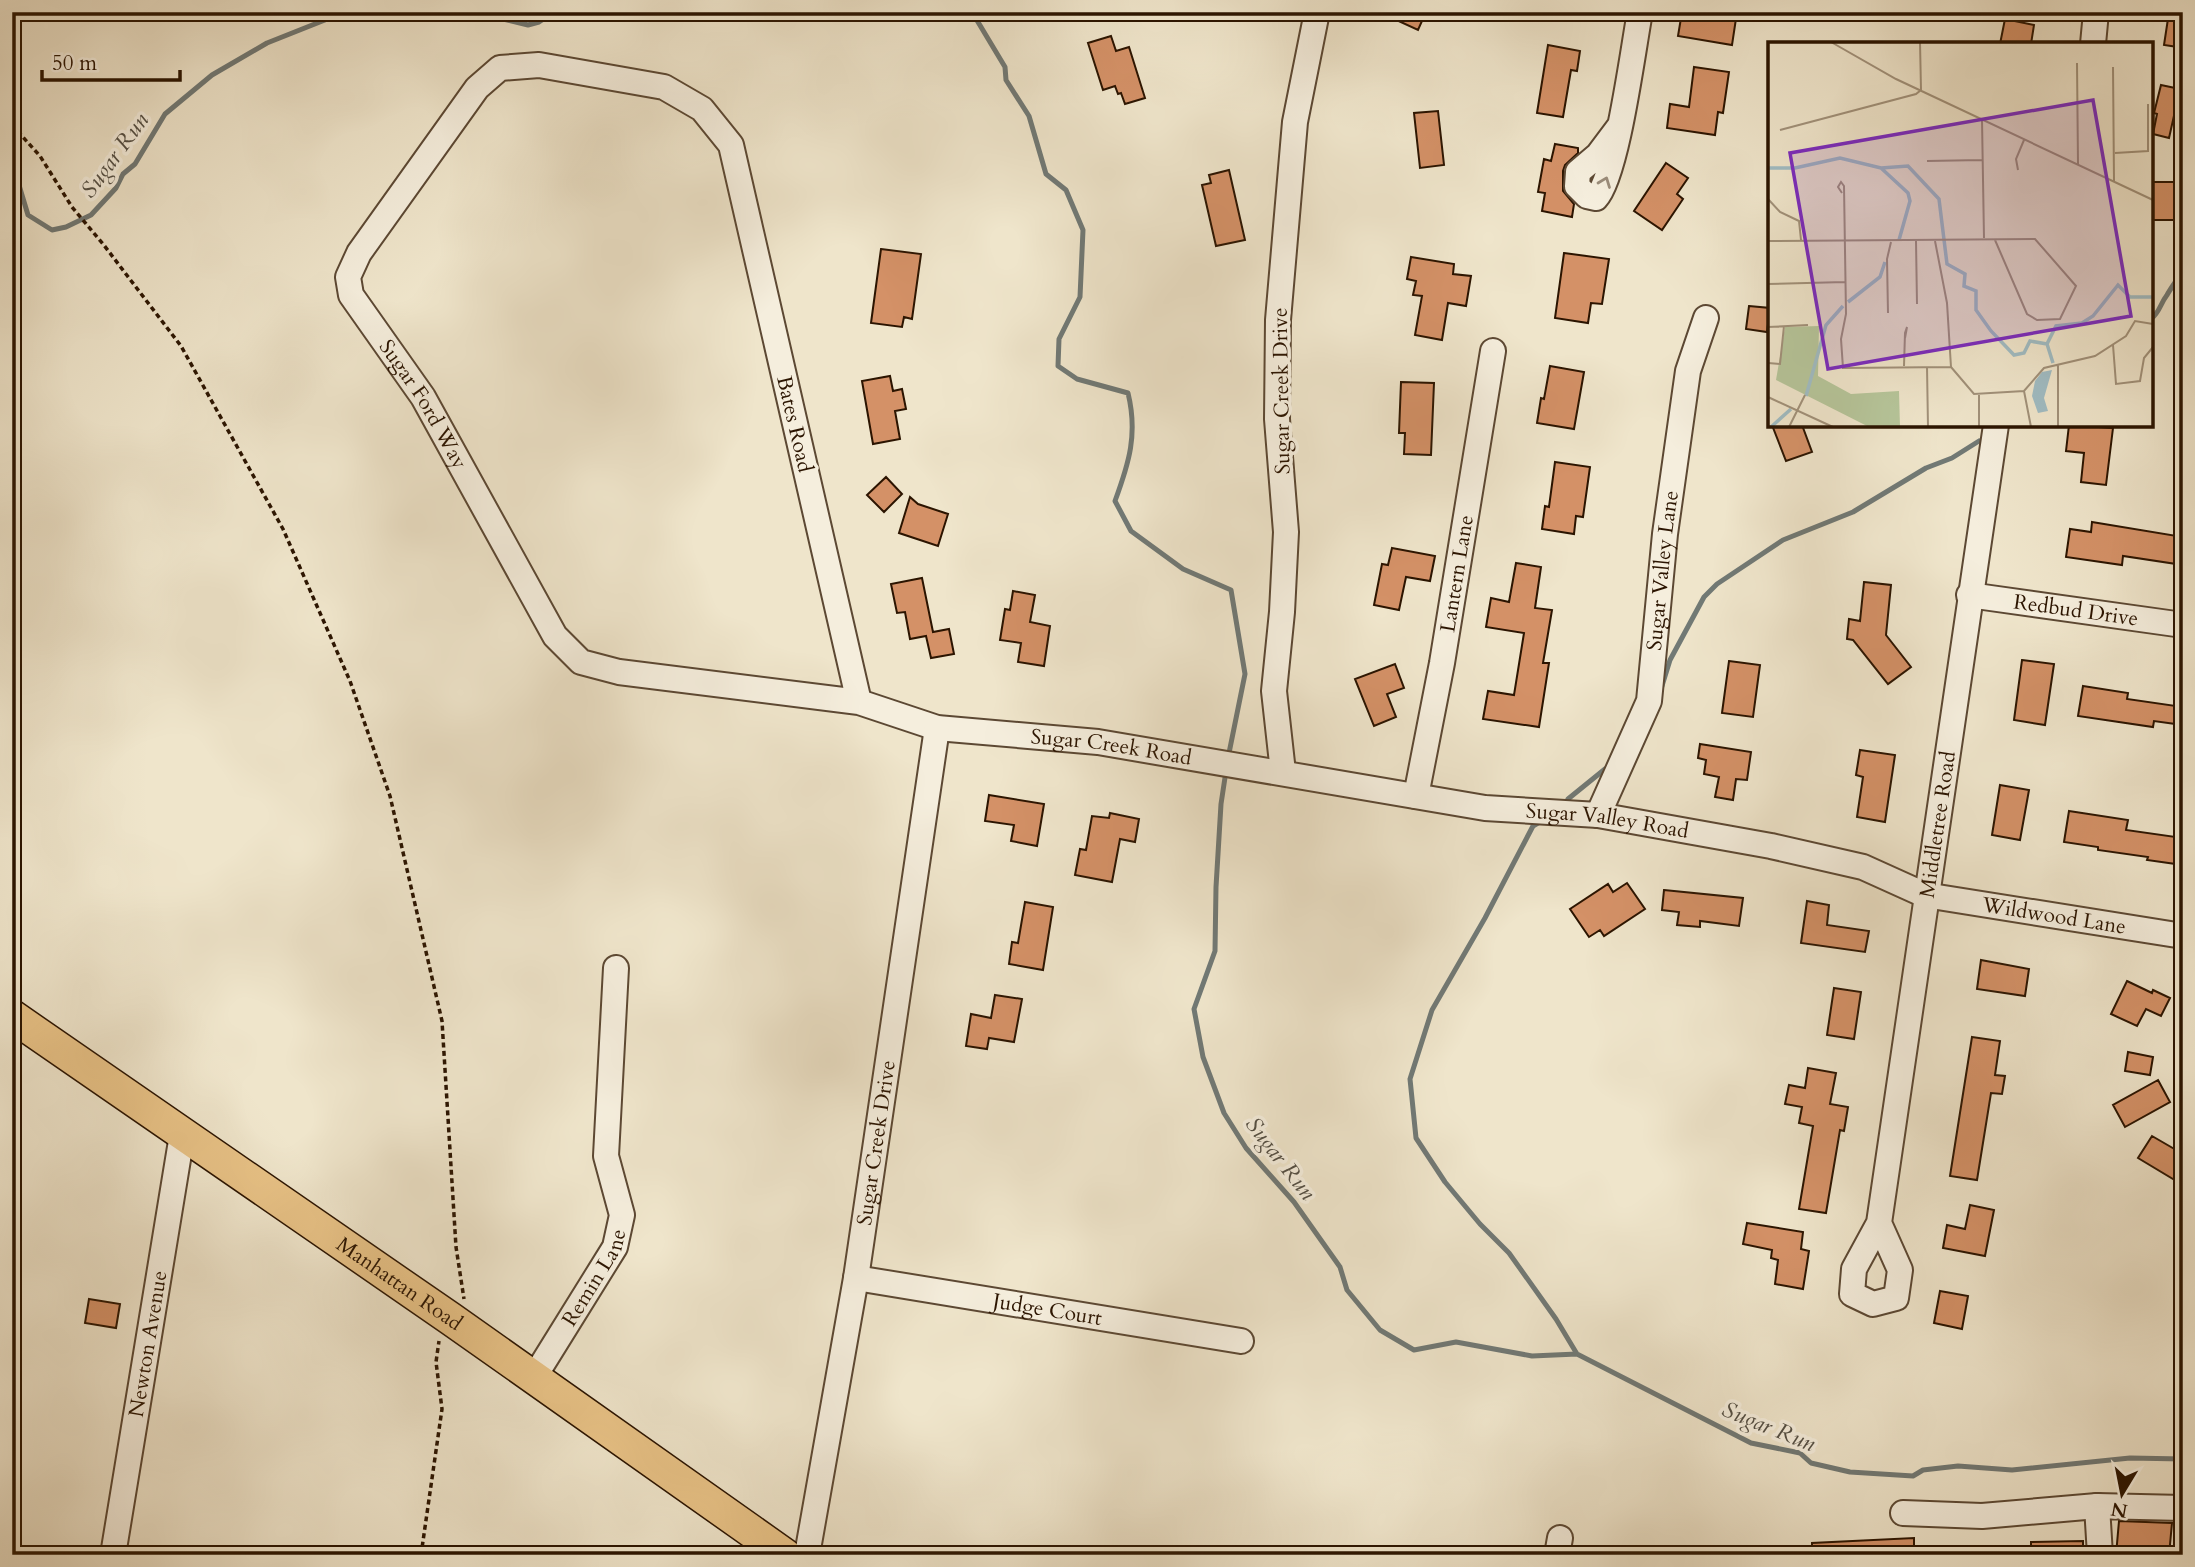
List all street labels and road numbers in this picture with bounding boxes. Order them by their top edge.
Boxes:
street label: Sugar Creek Drive [1266,307,1297,475]
street label: Sugar Ford Way [372,334,474,474]
street label: Bates Road [769,373,820,475]
street label: Sugar Valley Lane [1640,489,1686,652]
street label: Lantern Lane [1433,513,1481,635]
street label: Redbud Drive [2012,587,2140,634]
street label: Sugar Creek Road [1030,722,1194,773]
street label: Middletree Road [1913,749,1963,900]
street label: Sugar Valley Road [1525,797,1691,846]
street label: Wildwood Lane [1979,890,2128,942]
street label: Sugar Creek Drive [850,1058,903,1227]
street label: Remin Lane [555,1226,633,1332]
street label: Manhattan Road [330,1230,468,1338]
street label: Newton Avenue [122,1269,174,1419]
street label: Judge Court [988,1286,1104,1333]

